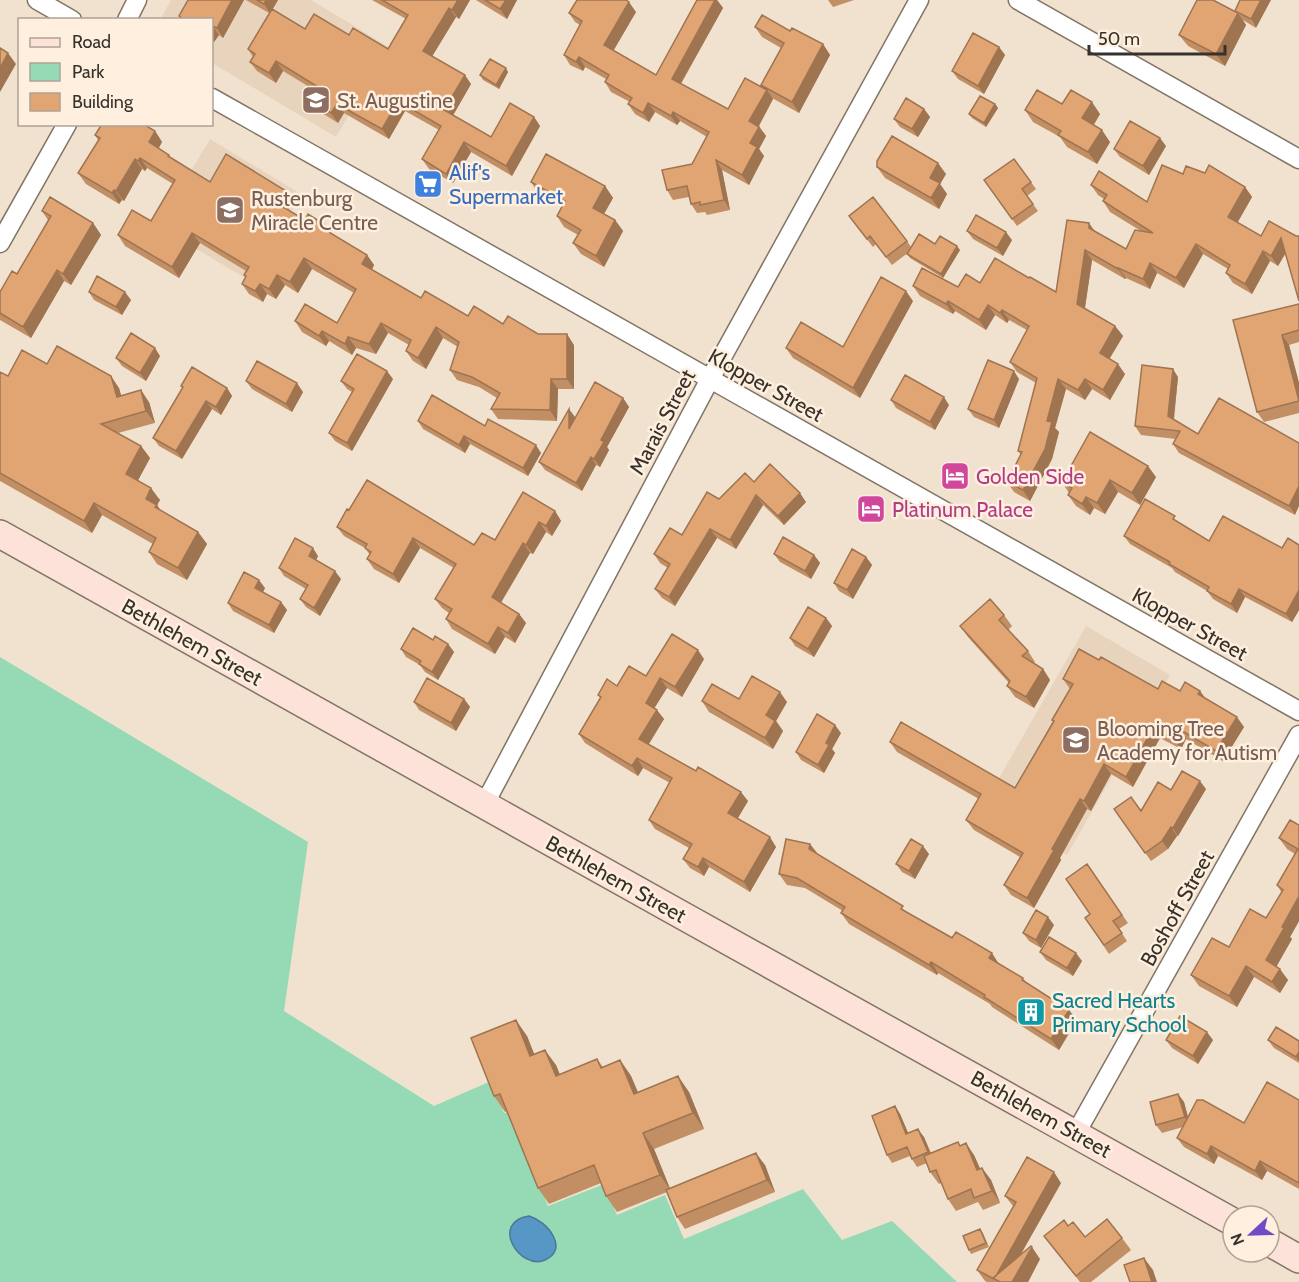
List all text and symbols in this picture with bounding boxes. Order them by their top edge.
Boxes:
legend [18,18,213,126]
scale bar [1089,18,1226,56]
text: 50 m [1098,28,1140,50]
text: Road [72,31,111,53]
text: Park [72,61,105,83]
school or university icon: St. Augustine [300,84,332,116]
place label: St. Augustine [337,88,453,113]
text: Building [72,91,134,113]
place label: Alif's Supermarket [449,160,563,209]
supermarket icon: Alif's Supermarket [412,168,444,200]
place label: Rustenburg Miracle Centre [251,186,378,235]
school or university icon: Rustenburg Miracle Centre [214,194,246,226]
street label: Klopper Street [704,343,828,427]
street label: Marais Street [624,365,700,479]
hotel icon: Golden Side [939,460,971,492]
place label: Golden Side [976,464,1085,489]
hotel icon: Platinum Palace [855,493,887,525]
place label: Platinum Palace [892,497,1033,522]
street label: Klopper Street [1128,582,1252,666]
street label: Bethlehem Street [117,593,267,691]
place label: Blooming Tree Academy for Autism [1097,716,1277,765]
school or university icon: Blooming Tree Academy for Autism [1060,724,1092,756]
street label: Bethlehem Street [541,830,691,928]
street label: Boshoff Street [1135,846,1219,970]
place label: Sacred Hearts Primary School [1052,988,1187,1037]
building icon: Sacred Hearts Primary School [1015,996,1047,1028]
street label: Bethlehem Street [966,1065,1116,1163]
north arrow [1221,1204,1281,1264]
text: N [1227,1231,1248,1248]

